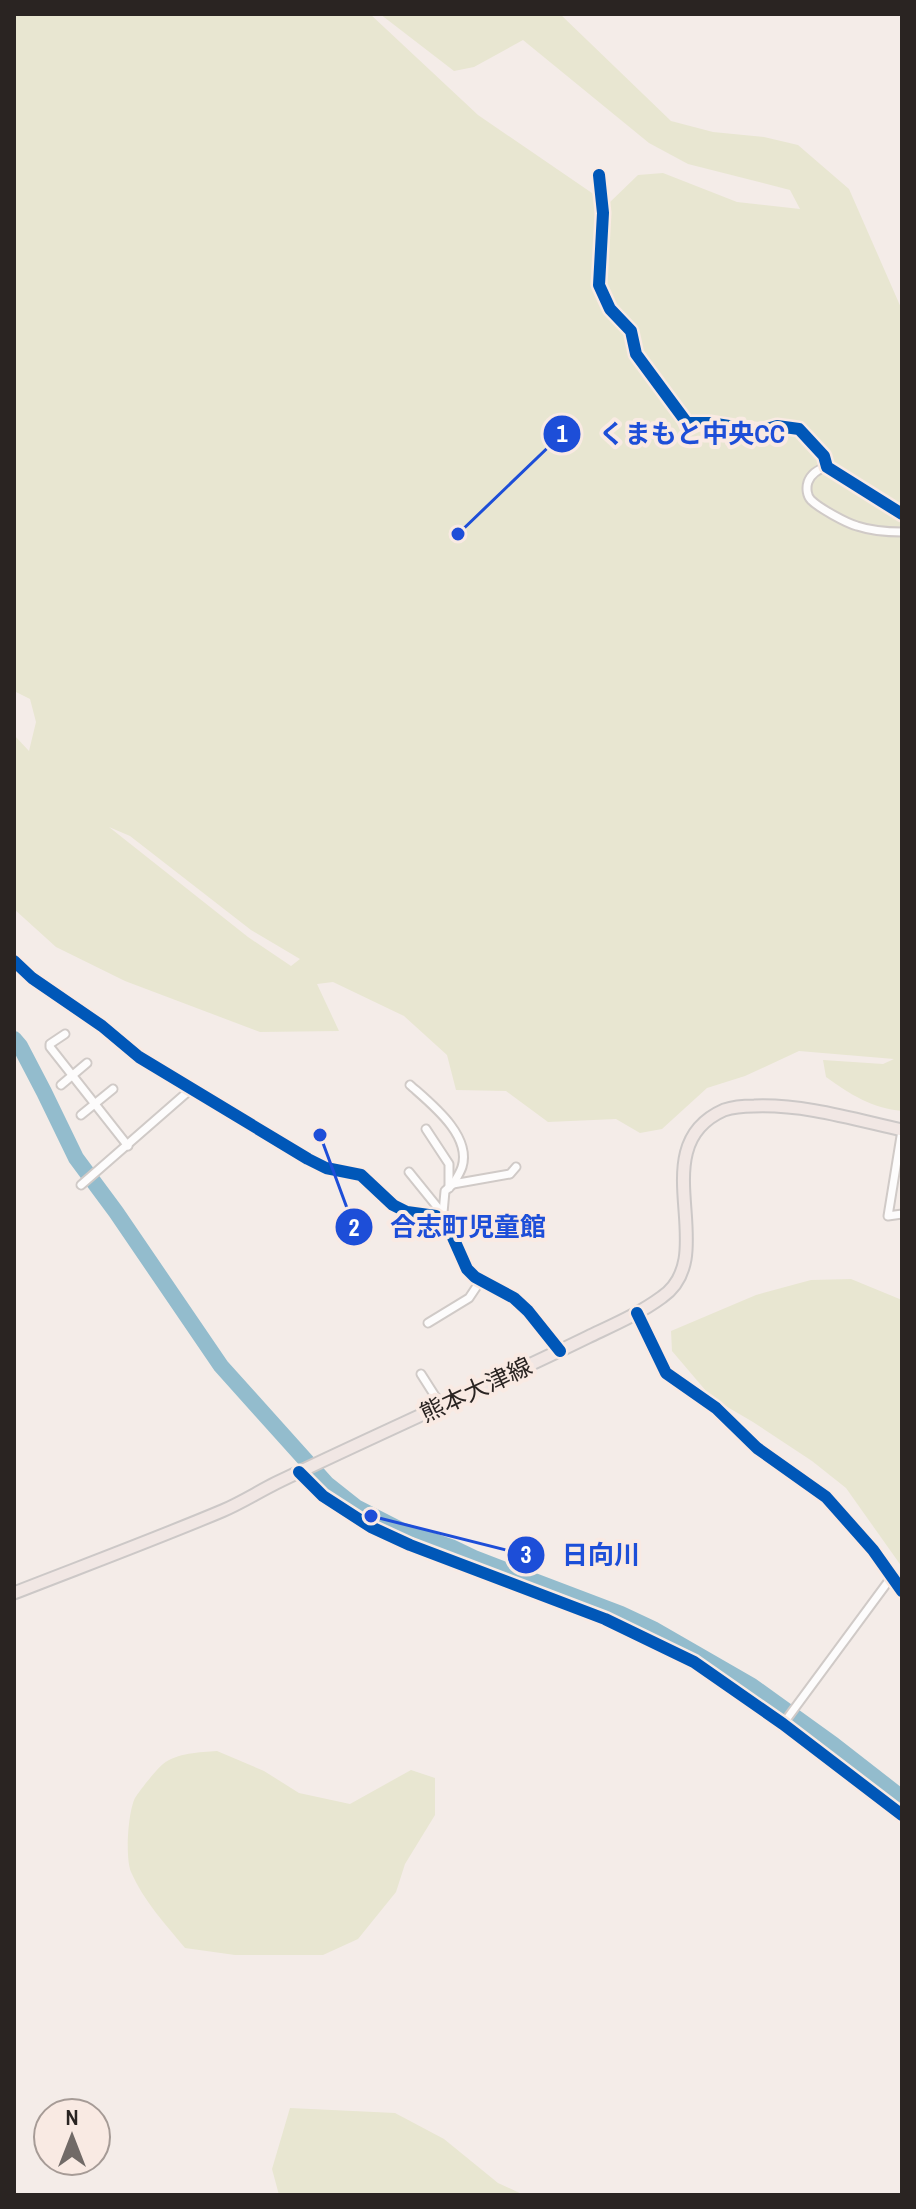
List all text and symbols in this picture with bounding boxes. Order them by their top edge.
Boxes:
callout: くまもと中央CC [542,409,801,459]
text: くまもと中央CC [599,416,785,451]
text: 1 [557,417,568,449]
callout: 合志町児童館 [334,1202,562,1252]
text: 合志町児童館 [390,1209,546,1244]
text: 2 [349,1211,360,1243]
street label: 熊本大津線 [414,1349,537,1429]
callout: 日向川 [506,1530,656,1580]
text: 日向川 [562,1537,640,1572]
text: 3 [521,1538,532,1570]
north arrow [32,2097,112,2177]
text: N [65,2102,79,2132]

